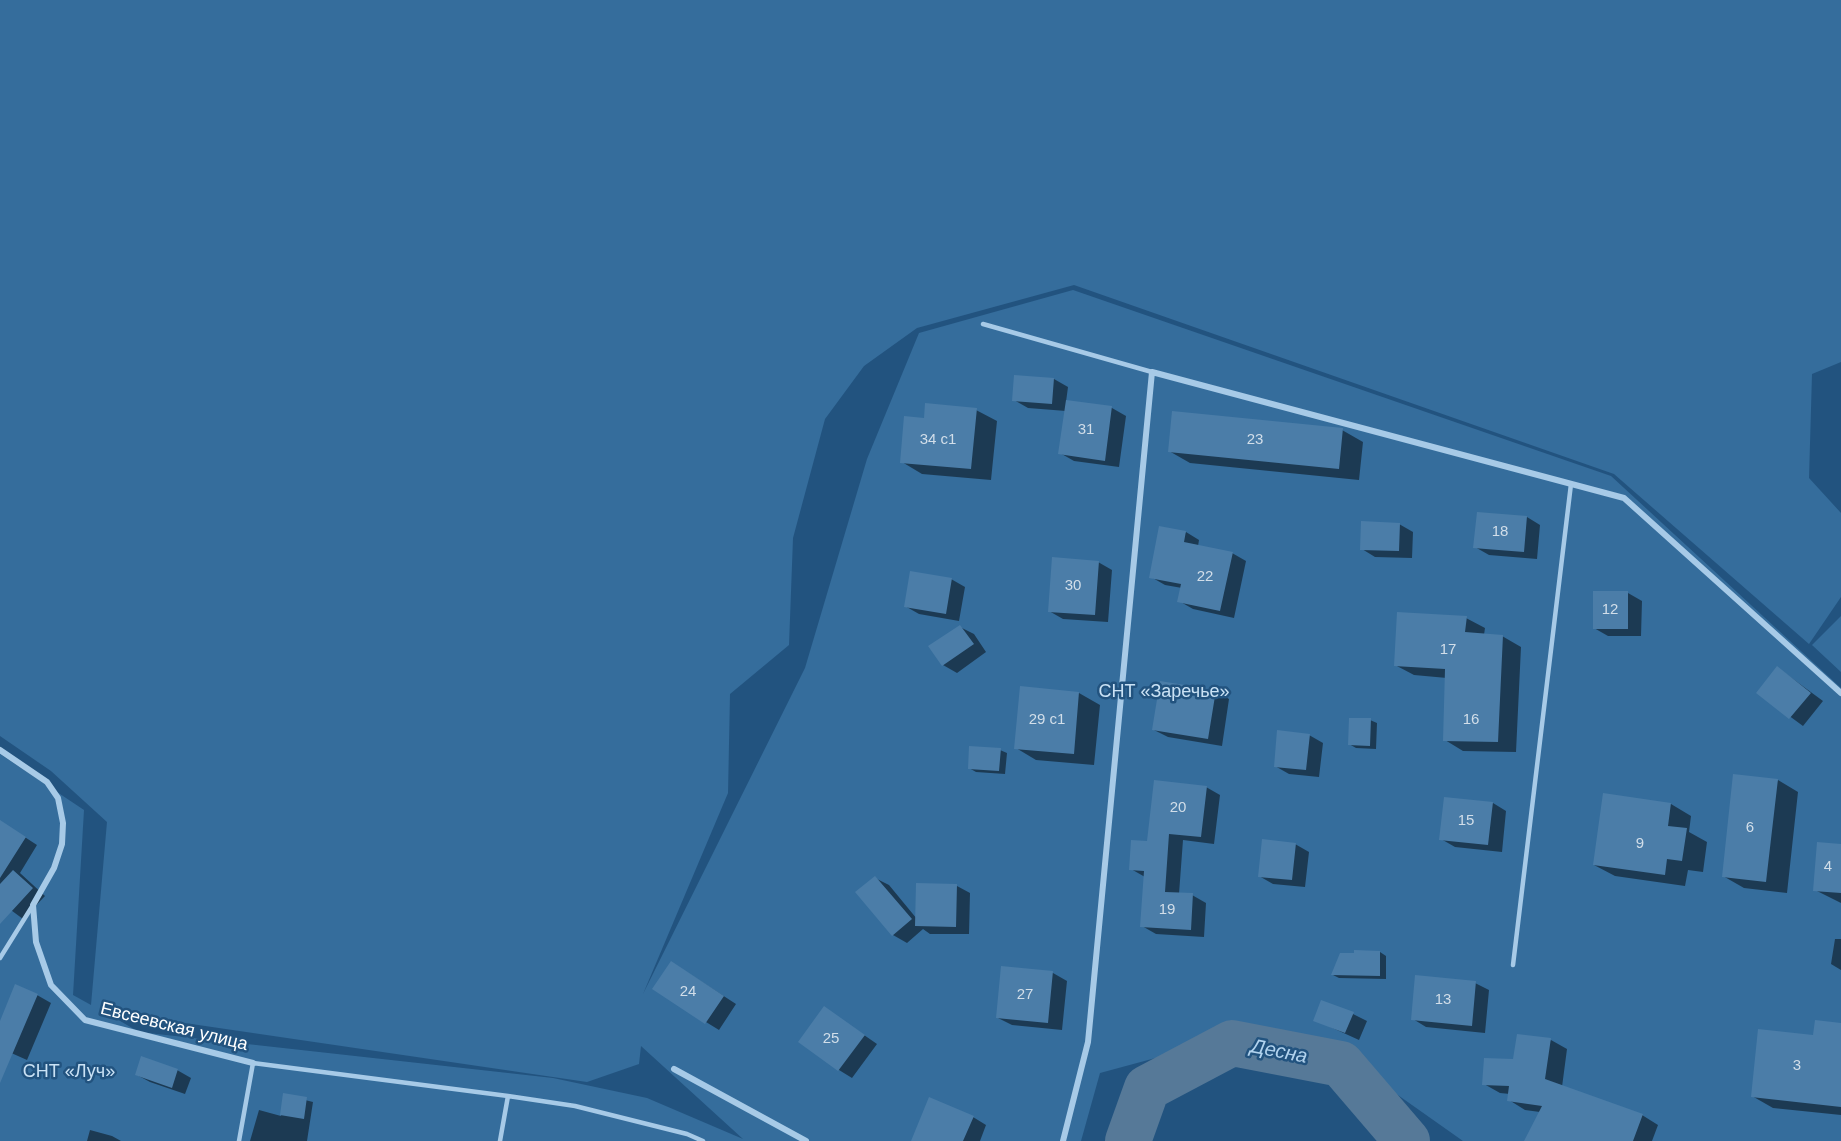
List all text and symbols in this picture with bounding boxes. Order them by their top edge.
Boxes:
house number: 31 [1078,421,1094,439]
house number: 34 с1 [920,431,956,449]
house number: 23 [1247,431,1263,449]
house number: 18 [1492,523,1508,541]
house number: 22 [1197,568,1213,586]
house number: 30 [1065,577,1081,595]
house number: 12 [1602,601,1618,619]
house number: 17 [1440,641,1456,659]
park label: СНТ «Заречье» [1098,681,1230,703]
house number: 29 с1 [1029,711,1065,729]
house number: 16 [1463,711,1479,729]
house number: 20 [1170,799,1186,817]
house number: 15 [1458,812,1474,830]
house number: 6 [1746,819,1754,837]
house number: 9 [1636,835,1644,853]
house number: 4 [1824,858,1832,876]
house number: 19 [1159,901,1175,919]
house number: 24 [680,983,696,1001]
house number: 27 [1017,986,1033,1004]
house number: 13 [1435,991,1451,1009]
street label: Евсеевская улица [98,998,250,1056]
house number: 25 [823,1030,839,1048]
water label: Десна [1249,1035,1309,1069]
house number: 3 [1793,1057,1801,1075]
park label: СНТ «Луч» [23,1061,115,1083]

